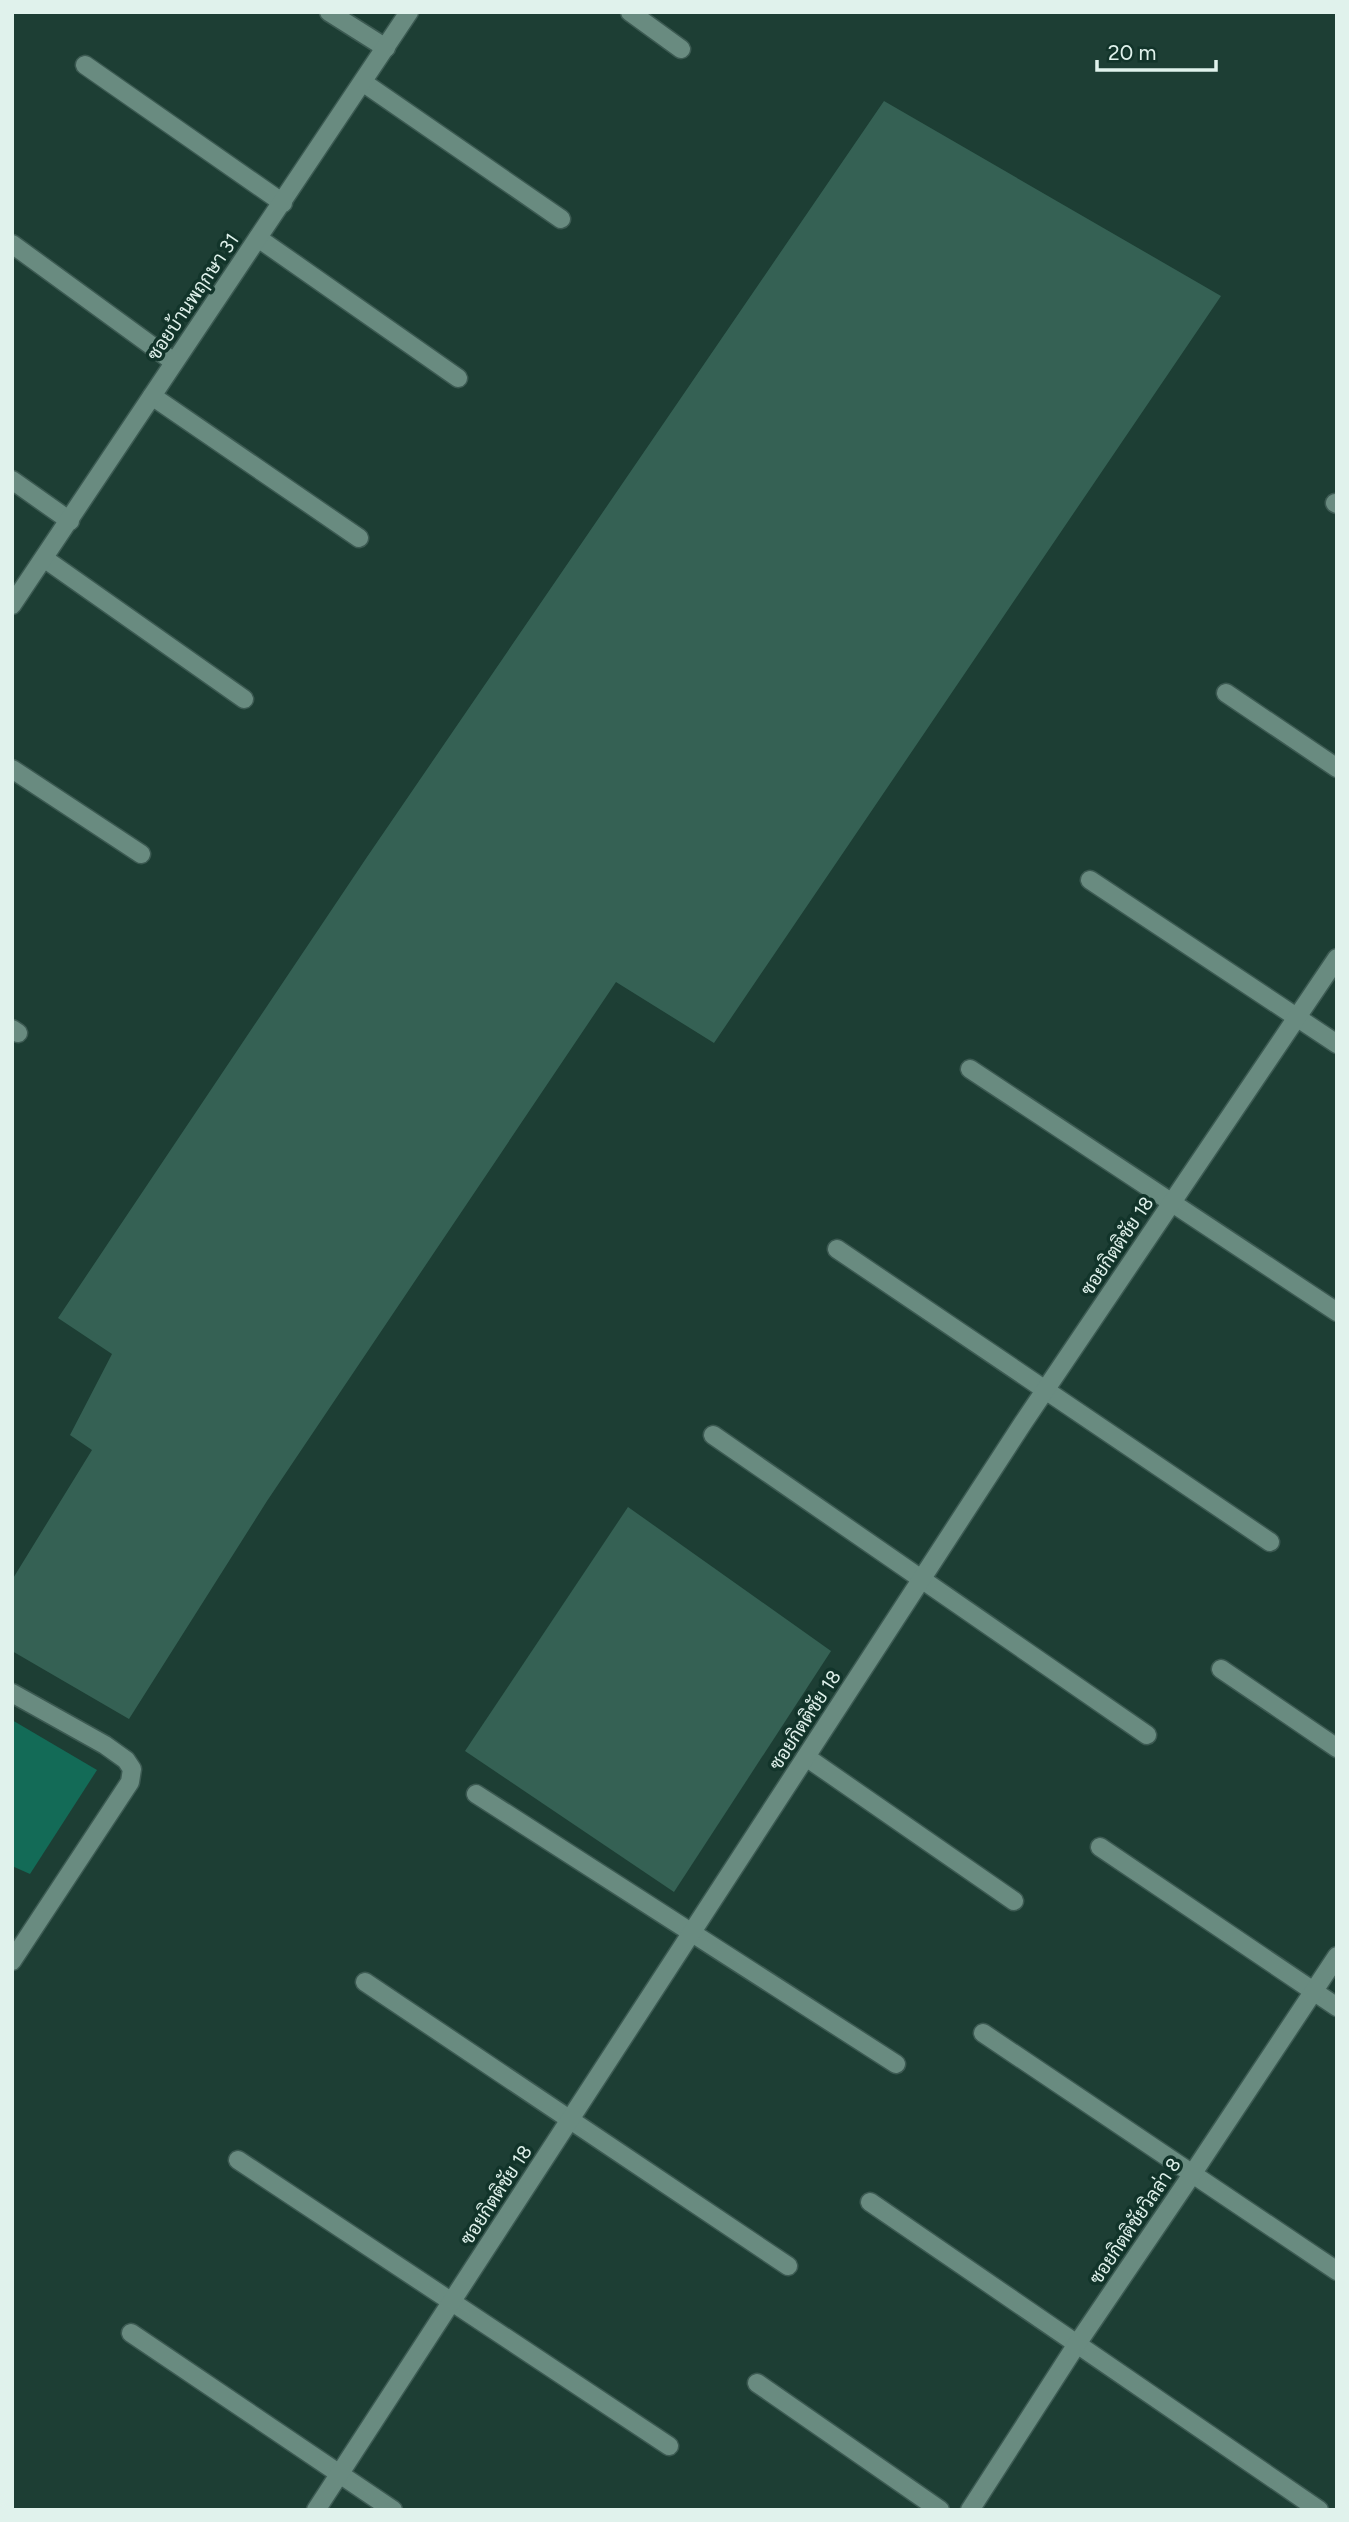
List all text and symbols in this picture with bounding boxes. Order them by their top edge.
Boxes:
scale bar [1097,28,1216,72]
text: 20 m [1108,40,1156,65]
street label: ซอยบ้านพฤกษา 31 [142,229,244,365]
street label: ซอยกิตติชัย 18 [1076,1192,1158,1300]
street label: ซอยกิตติชัย 18 [764,1666,846,1774]
street label: ซอยกิตติชัย 18 [455,2141,537,2249]
street label: ซอยกิตติชัยวิลล่า 8 [1084,2153,1186,2289]

